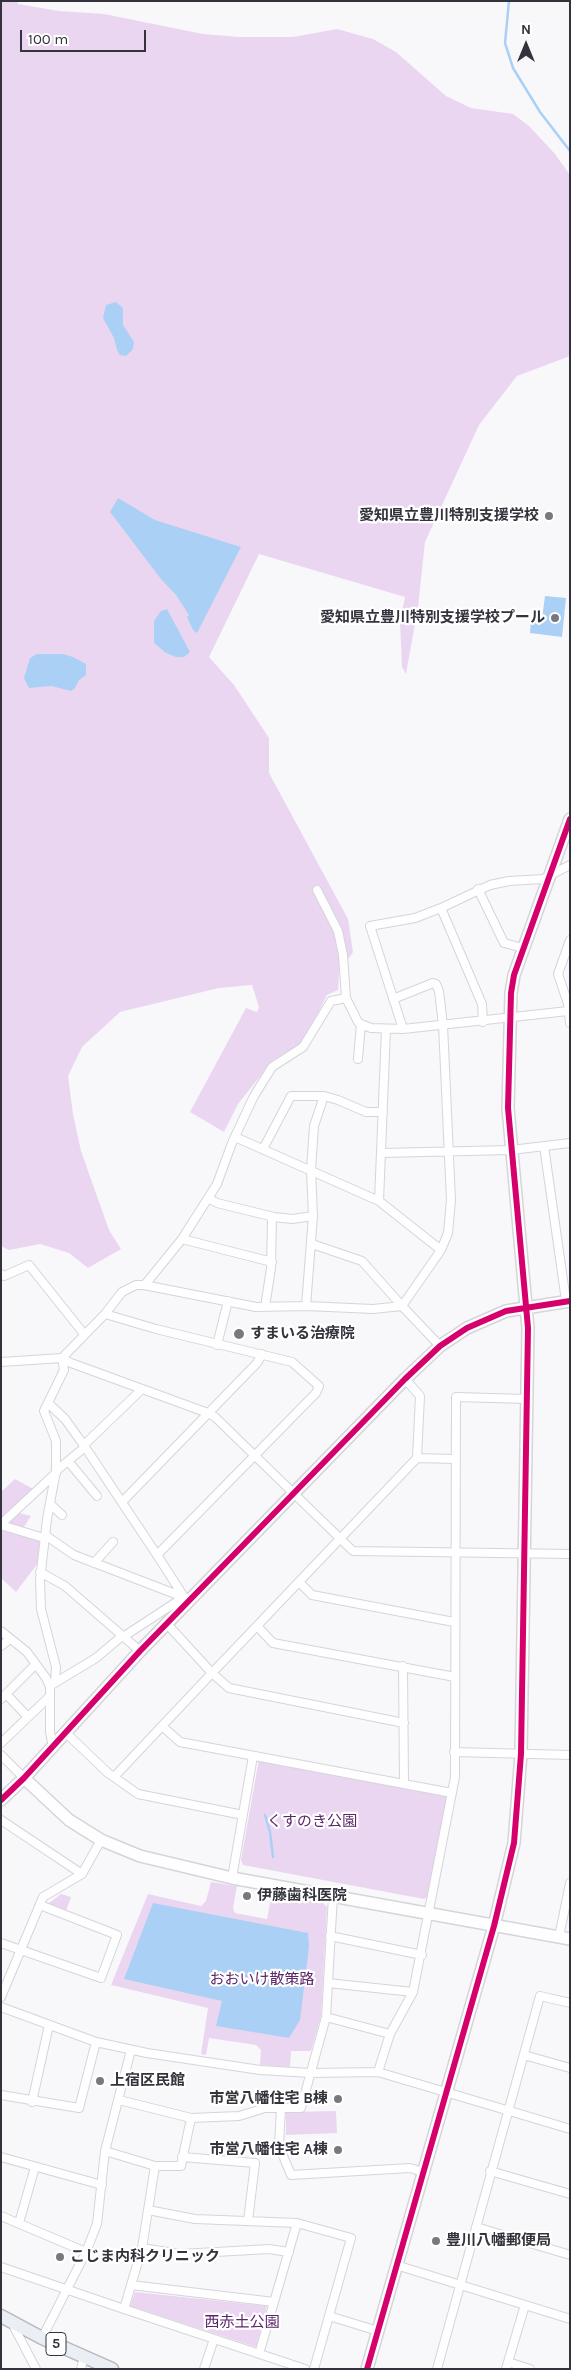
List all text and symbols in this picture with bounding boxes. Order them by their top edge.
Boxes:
scale bar [22,20,149,52]
north arrow [501,20,551,70]
text: N [521,21,531,38]
text: 100 m [28,30,68,48]
place label: 愛知県立豊川特別支援学校 [359,507,539,525]
marker: 愛知県立豊川特別支援学校 [543,510,555,522]
place label: 愛知県立豊川特別支援学校プール [320,609,545,627]
marker: 愛知県立豊川特別支援学校プール [549,612,561,624]
place label: すまいる治療院 [250,1325,355,1343]
marker: すまいる治療院 [232,1327,246,1341]
park label: くすのき公園 [267,1813,357,1831]
place label: 伊藤歯科医院 [257,1887,347,1905]
marker: 伊藤歯科医院 [241,1890,253,1902]
park label: おおいけ散策路 [210,1971,314,1989]
place label: 上宿区民館 [110,2072,185,2090]
marker: 上宿区民館 [94,2075,106,2087]
place label: 市営八幡住宅 B棟 [209,2090,328,2108]
marker: 市営八幡住宅 B棟 [332,2093,344,2105]
place label: 市営八幡住宅 A棟 [210,2141,328,2159]
marker: 市営八幡住宅 A棟 [332,2144,344,2156]
place label: 豊川八幡郵便局 [446,2232,551,2250]
marker: 豊川八幡郵便局 [430,2235,442,2247]
place label: こじま内科クリニック [70,2248,220,2266]
marker: こじま内科クリニック [54,2251,66,2263]
park label: 西赤土公園 [205,2314,279,2332]
road number: 5 [46,2332,66,2356]

